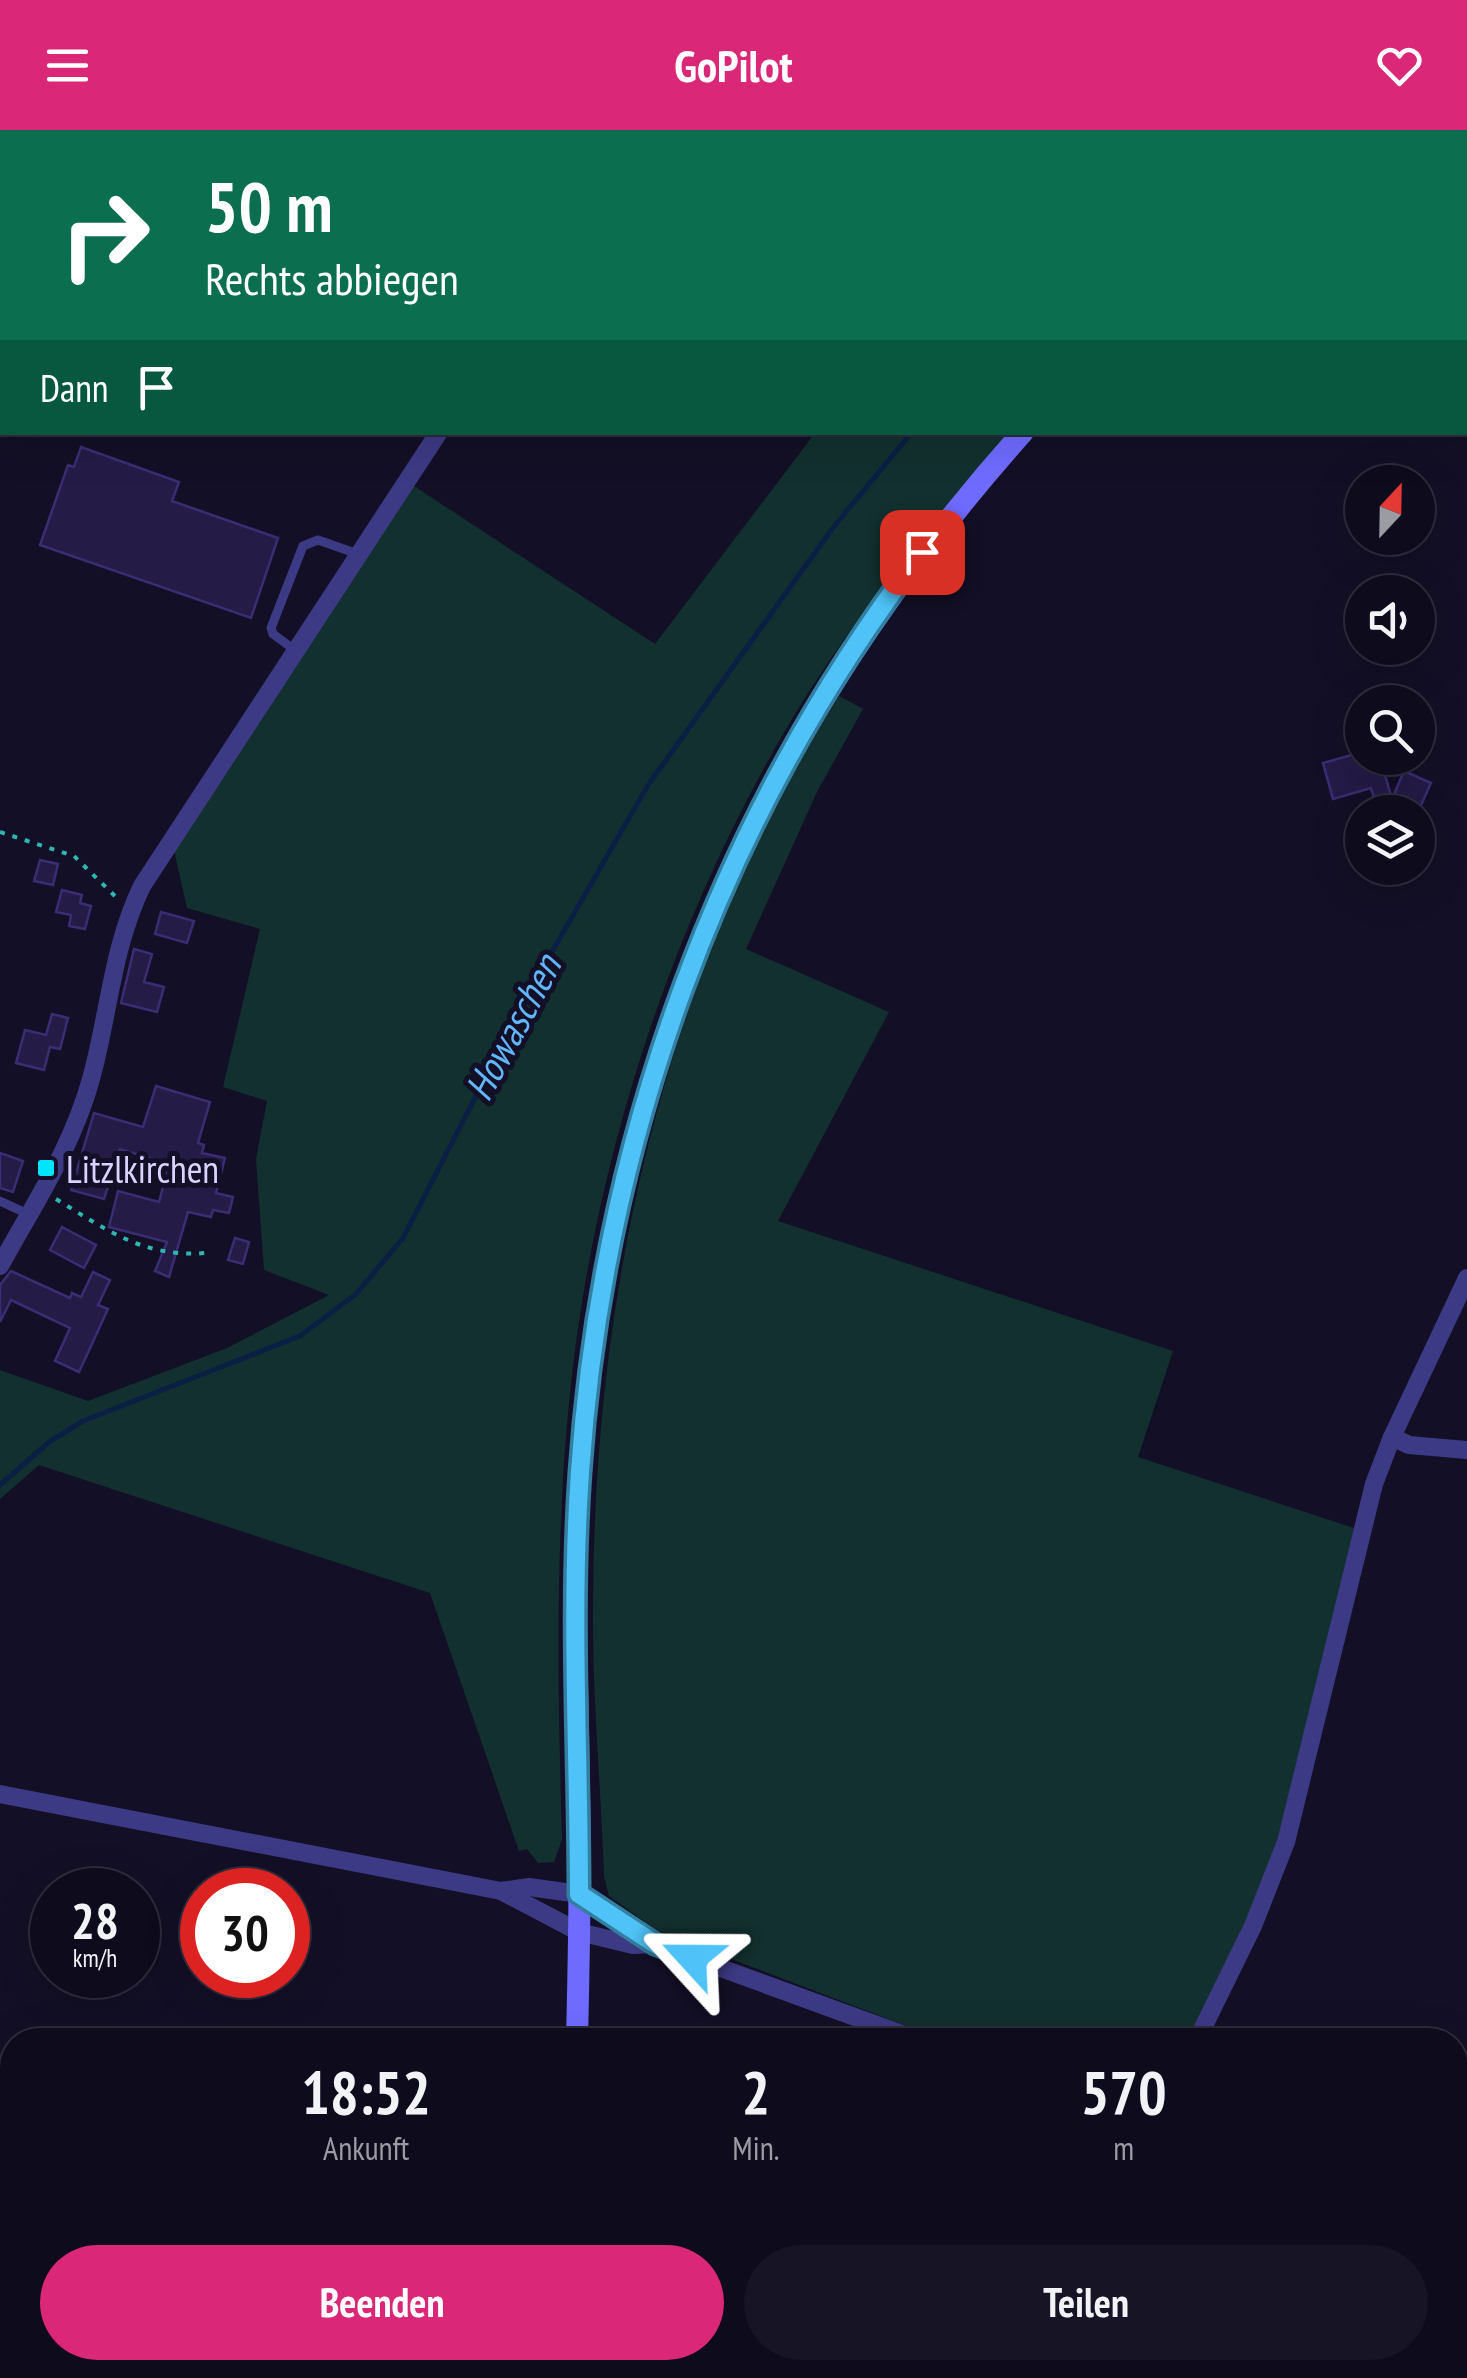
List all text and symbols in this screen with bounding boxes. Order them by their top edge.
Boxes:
text: GoPilot [674,36,793,94]
icon: menu [40,38,95,93]
icon: heart [1372,38,1427,93]
text: 50 m [205,161,333,251]
icon: right [40,170,170,300]
text: Rechts abbiegen [205,249,459,307]
icon: arrive [129,360,184,415]
text: Dann [40,363,109,412]
north arrow [1345,465,1435,555]
map controls [1345,465,1435,885]
pin [880,510,965,595]
icon: arrive [895,525,950,580]
button: sound [1345,575,1435,665]
button: search [1345,685,1435,775]
button: layers [1345,795,1435,885]
water label: Howaschen [452,943,573,1109]
place label: Litzlkirchen [66,1144,219,1193]
marker: Litzlkirchen [35,1157,57,1179]
speed limit sign: 30 [180,1868,310,1998]
text: 28 [71,1888,119,1953]
position arrow [640,1906,744,2010]
text: km/h [73,1942,117,1974]
text: 18:52 [301,2053,431,2131]
text: 2 [742,2053,770,2131]
text: 570 [1081,2053,1167,2131]
text: Ankunft [323,2127,409,2169]
text: Min. [732,2127,779,2169]
text: m [1113,2127,1134,2169]
button: Beenden [40,2245,724,2360]
button: Teilen [744,2245,1428,2360]

